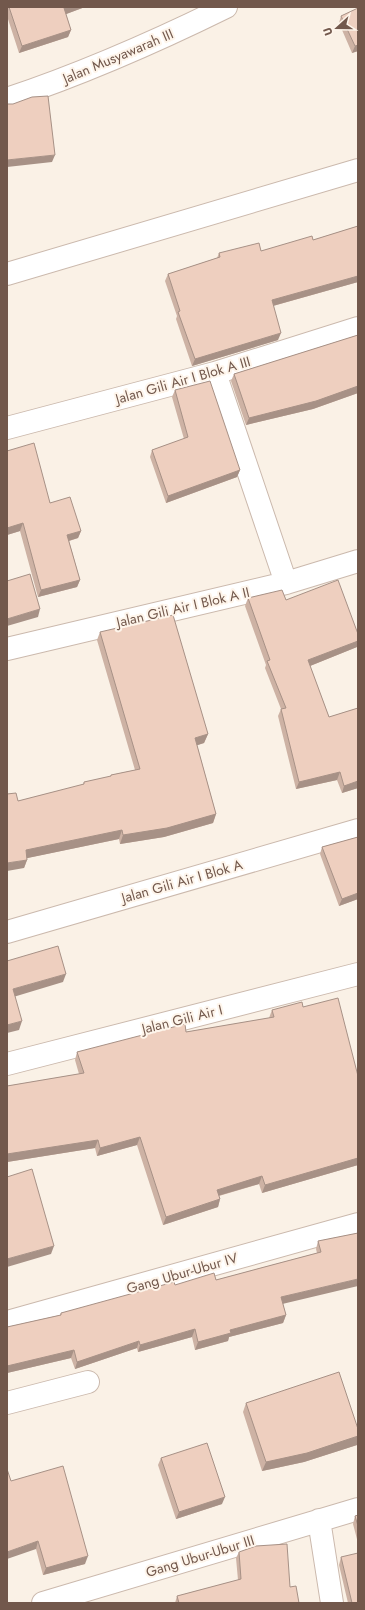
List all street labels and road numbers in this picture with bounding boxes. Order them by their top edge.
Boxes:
street label: Jalan Musyawarah III [58,24,176,89]
street label: Jalan Gili Air I Blok A III [111,351,253,409]
street label: Jalan Gili Air I Blok A II [113,582,252,632]
street label: Jalan Gili Air I Blok A [117,854,246,908]
street label: Jalan Gili Air I [138,999,224,1039]
street label: Gang Ubur-Ubur IV [124,1247,241,1298]
street label: Gang Ubur-Ubur III [143,1530,257,1582]

